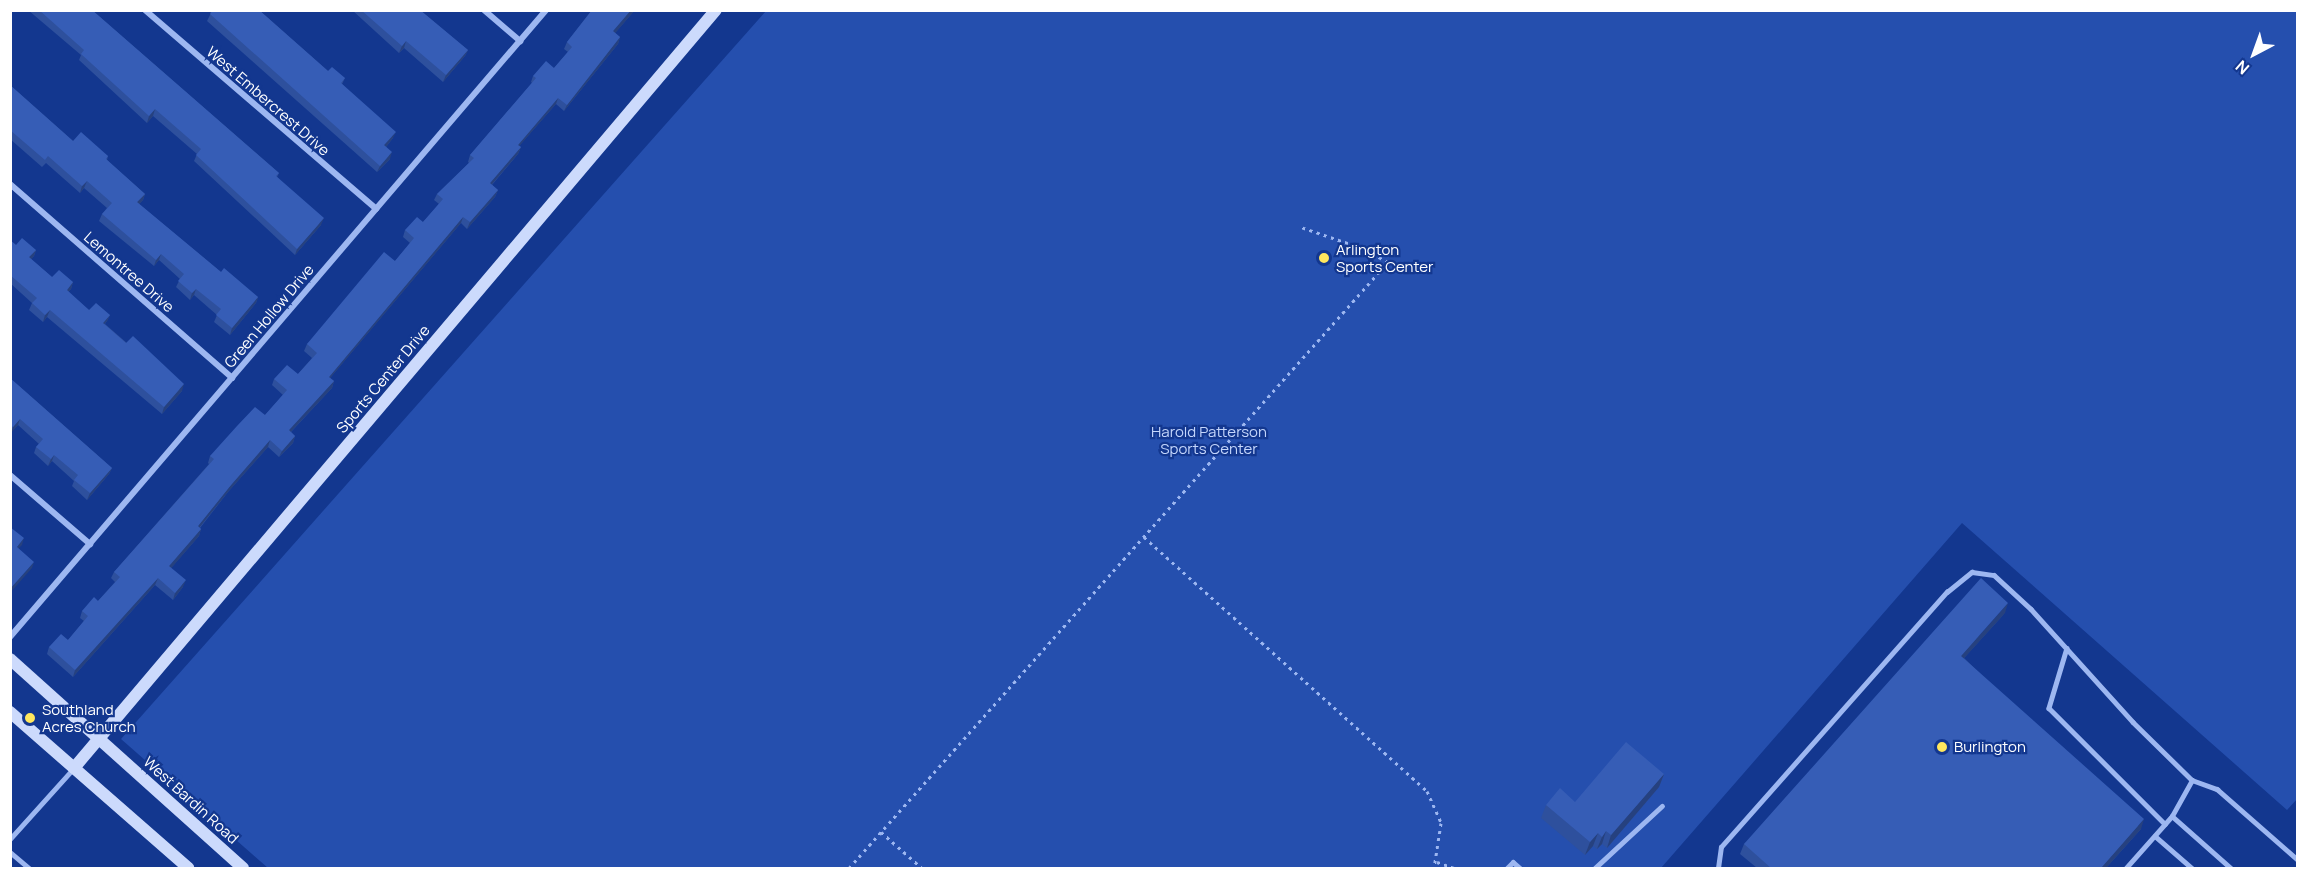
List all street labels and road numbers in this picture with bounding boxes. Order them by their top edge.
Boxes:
street label: West Embercrest Drive [203,43,333,159]
street label: Lemontree Drive [80,228,178,316]
street label: Green Hollow Drive [221,261,317,371]
street label: Sports Center Drive [333,321,433,437]
street label: West Bardin Road [140,753,242,847]

